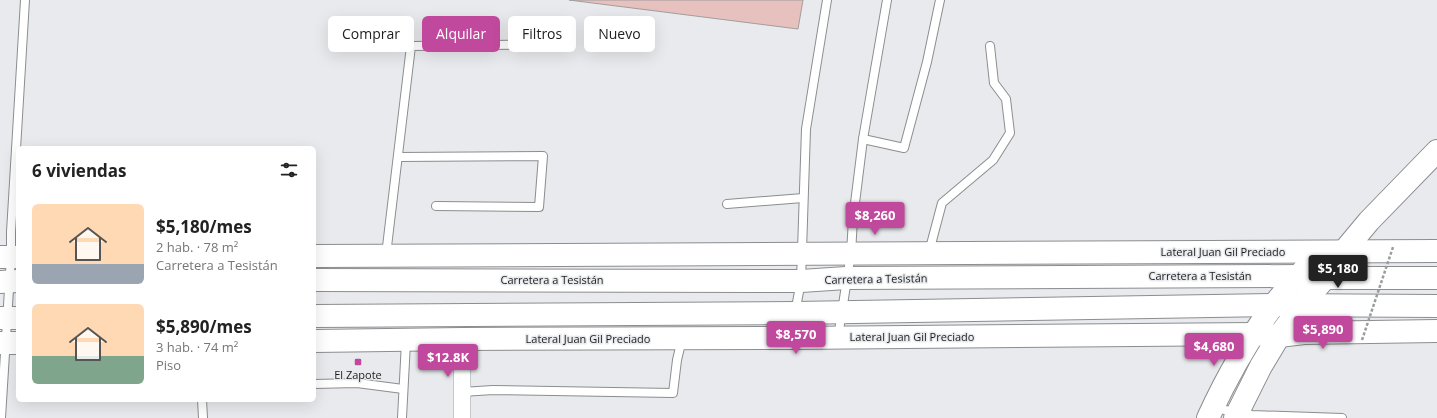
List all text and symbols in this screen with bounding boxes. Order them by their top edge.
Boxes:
chip: Comprar [328,16,414,52]
chip: Alquilar [422,16,500,52]
chip: Filtros [508,16,576,52]
chip: Nuevo [584,16,655,52]
text: 6 viviendas [32,159,127,182]
icon: filters [278,159,300,181]
pin: $8,260 [842,202,908,236]
text: $8,260 [855,206,895,224]
text: $5,180/mes [156,215,252,238]
icon: home [64,220,112,268]
text: 2 hab. · 78 m² [156,238,238,256]
street label: Lateral Juan Gil Preciado [1161,244,1286,259]
pin: $5,180 [1305,255,1371,289]
text: Carretera a Tesistán [156,256,278,274]
text: $5,180 [1318,259,1358,277]
street label: Carretera a Tesistán [1148,268,1252,283]
street label: Carretera a Tesistán [824,270,928,287]
street label: Carretera a Tesistán [500,272,604,287]
text: $5,890/mes [156,315,252,338]
pin: $5,890 [1290,316,1356,350]
icon: home [64,320,112,368]
text: $5,890 [1303,320,1343,338]
pin: $8,570 [763,321,829,355]
text: $8,570 [776,325,816,343]
street label: Lateral Juan Gil Preciado [850,329,975,344]
street label: Lateral Juan Gil Preciado [526,331,651,346]
pin: $4,680 [1181,333,1247,367]
text: $4,680 [1194,337,1234,355]
text: 3 hab. · 74 m² [156,338,238,356]
pin: $12.8K [415,344,481,378]
text: $12.8K [427,348,469,366]
text: Piso [156,356,181,374]
marker: El Zapote [353,357,363,367]
place label: El Zapote [334,367,382,382]

